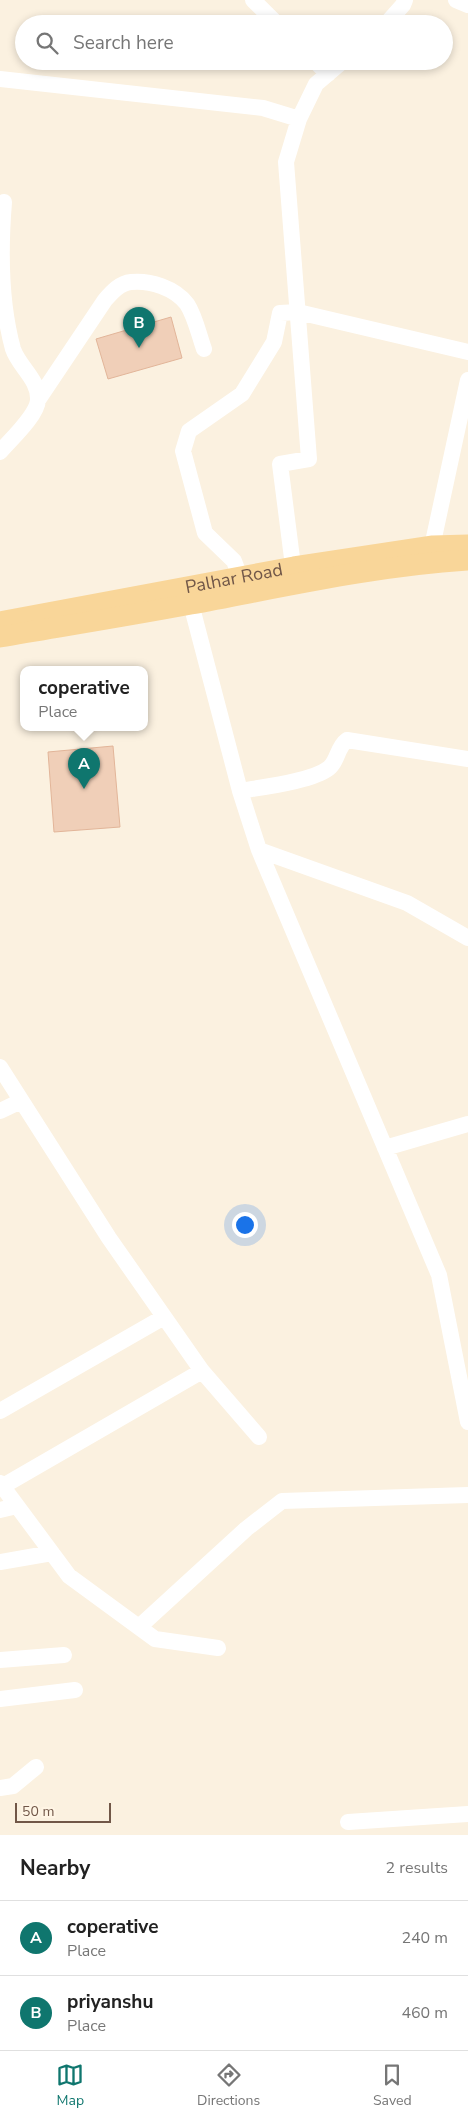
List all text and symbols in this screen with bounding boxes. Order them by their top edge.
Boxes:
search box [15,15,453,70]
icon: search [33,29,61,57]
text: Search here [73,30,174,56]
pin: B [123,307,155,348]
street label: Palhar Road [183,557,285,599]
popup [20,666,148,731]
text: coperative [38,675,130,701]
text: Place [38,701,77,723]
pin: A [68,748,100,789]
your location [232,1212,258,1238]
scale bar [15,1800,111,1823]
text: 50 m [22,1802,54,1821]
text: Nearby [20,1854,90,1882]
text: 2 results [386,1857,448,1879]
text: coperative [67,1914,158,1940]
text: A [30,1927,42,1949]
text: 240 m [401,1927,448,1949]
text: Place [67,1940,106,1962]
text: priyanshu [67,1989,153,2015]
text: B [30,2002,42,2024]
text: 460 m [401,2002,448,2024]
text: Place [67,2015,106,2037]
tab: Map [56,2061,84,2110]
tab: Directions [197,2061,260,2110]
tab: Saved [373,2061,412,2110]

